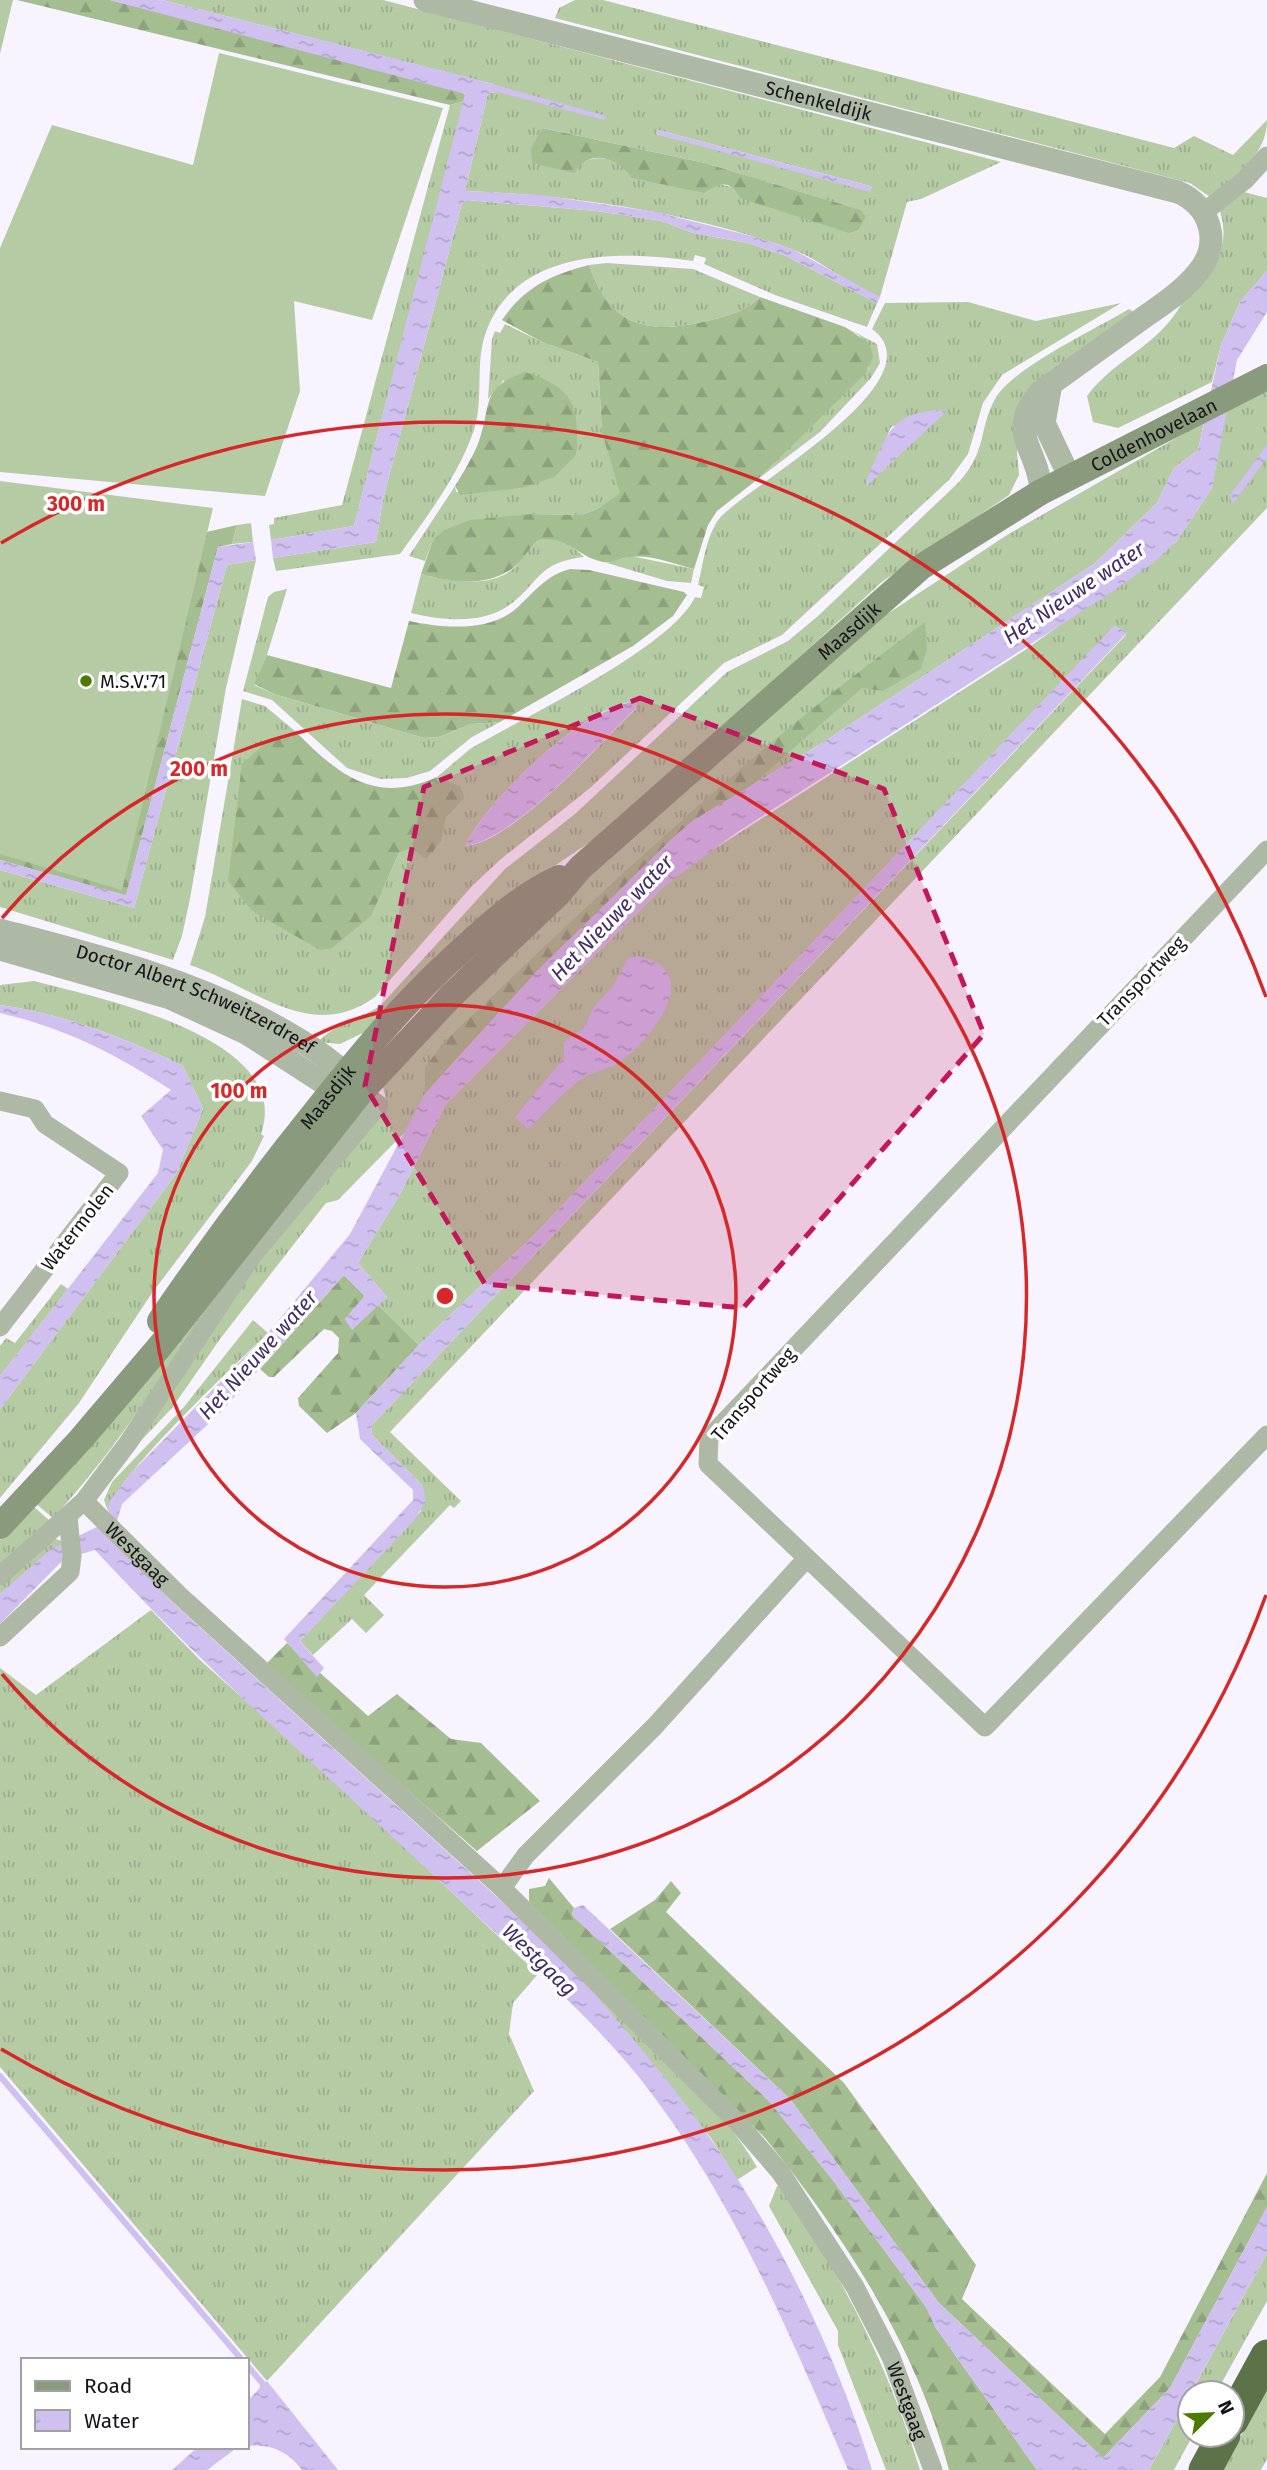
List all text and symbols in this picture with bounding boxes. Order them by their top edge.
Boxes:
street label: Schenkeldijk [762,76,874,126]
street label: Coldenhovelaan [1087,393,1221,477]
text: 300 m [46,491,105,517]
water label: Het Nieuwe water [998,536,1150,650]
street label: Maasdijk [813,597,886,665]
place label: M.S.V.'71 [100,670,166,693]
marker: M.S.V.'71 [78,673,94,689]
text: 200 m [170,756,228,782]
water label: Het Nieuwe water [545,849,679,986]
street label: Transportweg [1093,931,1190,1031]
street label: Doctor Albert Schweitzerdreef [74,940,321,1060]
street label: Maasdijk [295,1060,361,1134]
text: 100 m [210,1078,268,1104]
street label: Watermolen [36,1179,118,1275]
water label: Het Nieuwe water [193,1284,324,1425]
centre of rings [433,1284,457,1308]
street label: Transportweg [706,1343,800,1446]
street label: Westgaag [100,1517,174,1591]
water label: Westgaag [497,1918,581,2002]
legend [21,2358,248,2449]
street label: Westgaag [882,2359,932,2443]
text: Road [84,2373,132,2399]
north arrow [1176,2379,1246,2449]
text: N [1213,2397,1239,2418]
text: Water [84,2408,139,2434]

